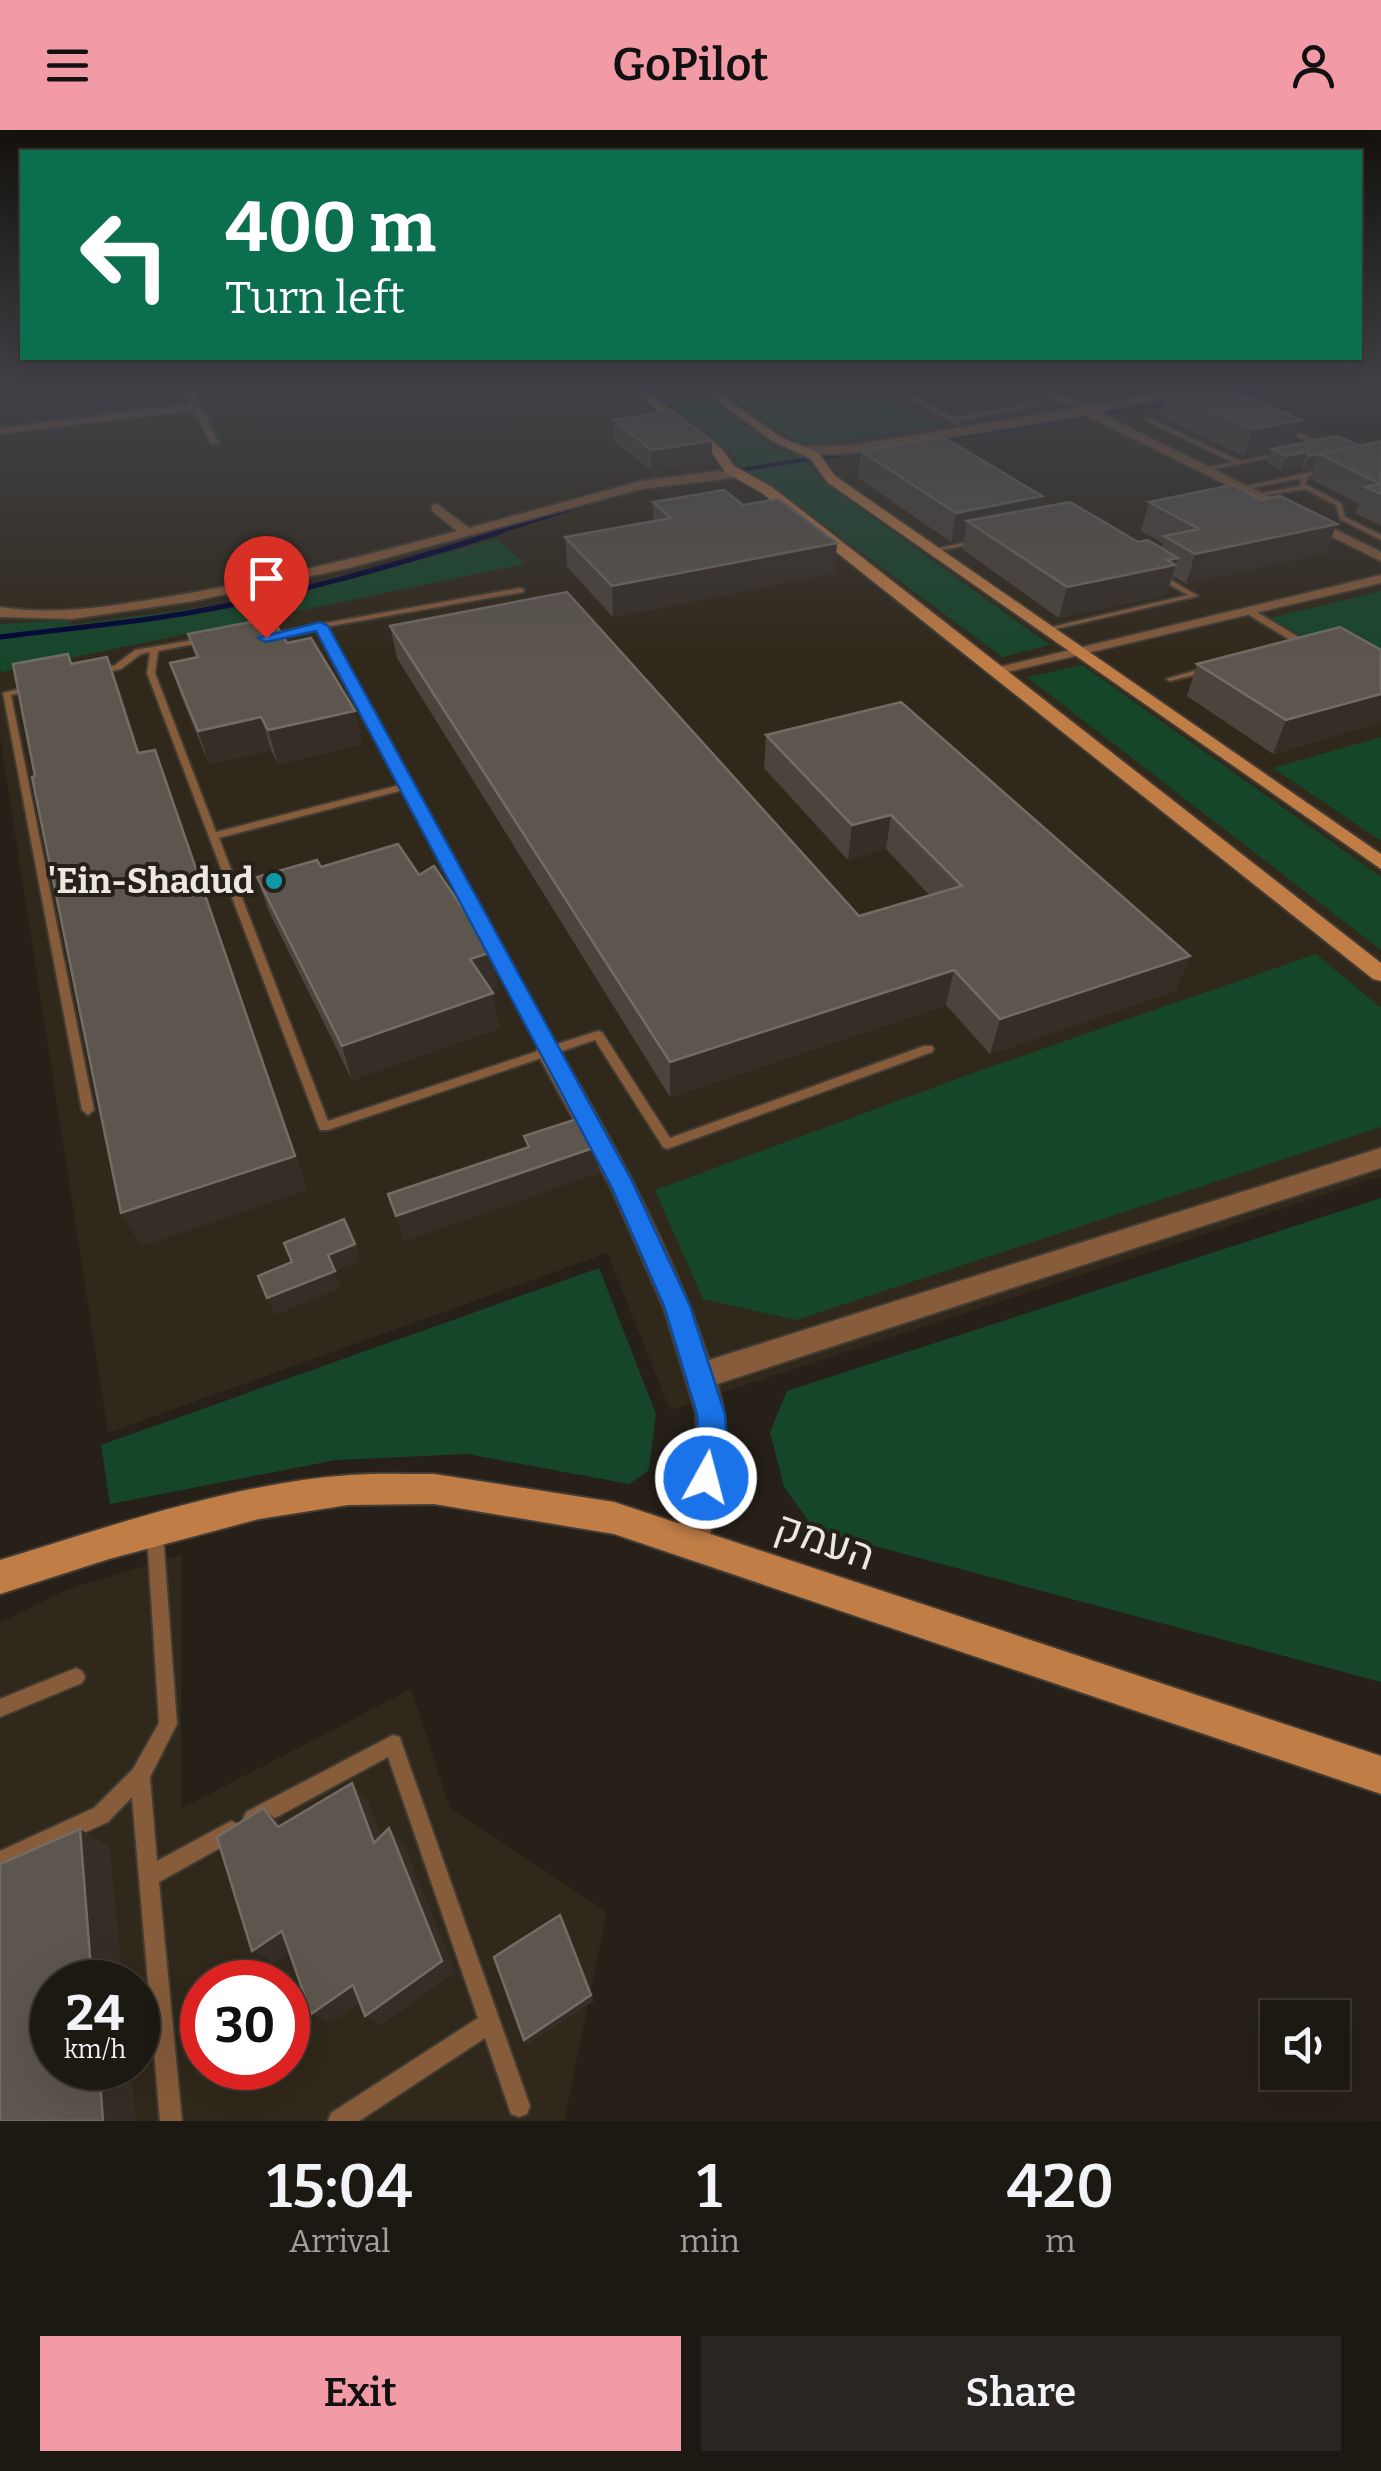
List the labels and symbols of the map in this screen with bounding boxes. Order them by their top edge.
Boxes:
pin [224,536,309,639]
place label: 'Ein-Shadud [48,860,254,902]
marker: 'Ein-Shadud [263,870,285,892]
position arrow [654,1426,758,1530]
street label: העמק [769,1501,881,1581]
speed limit sign: 30 [180,1960,310,2090]

